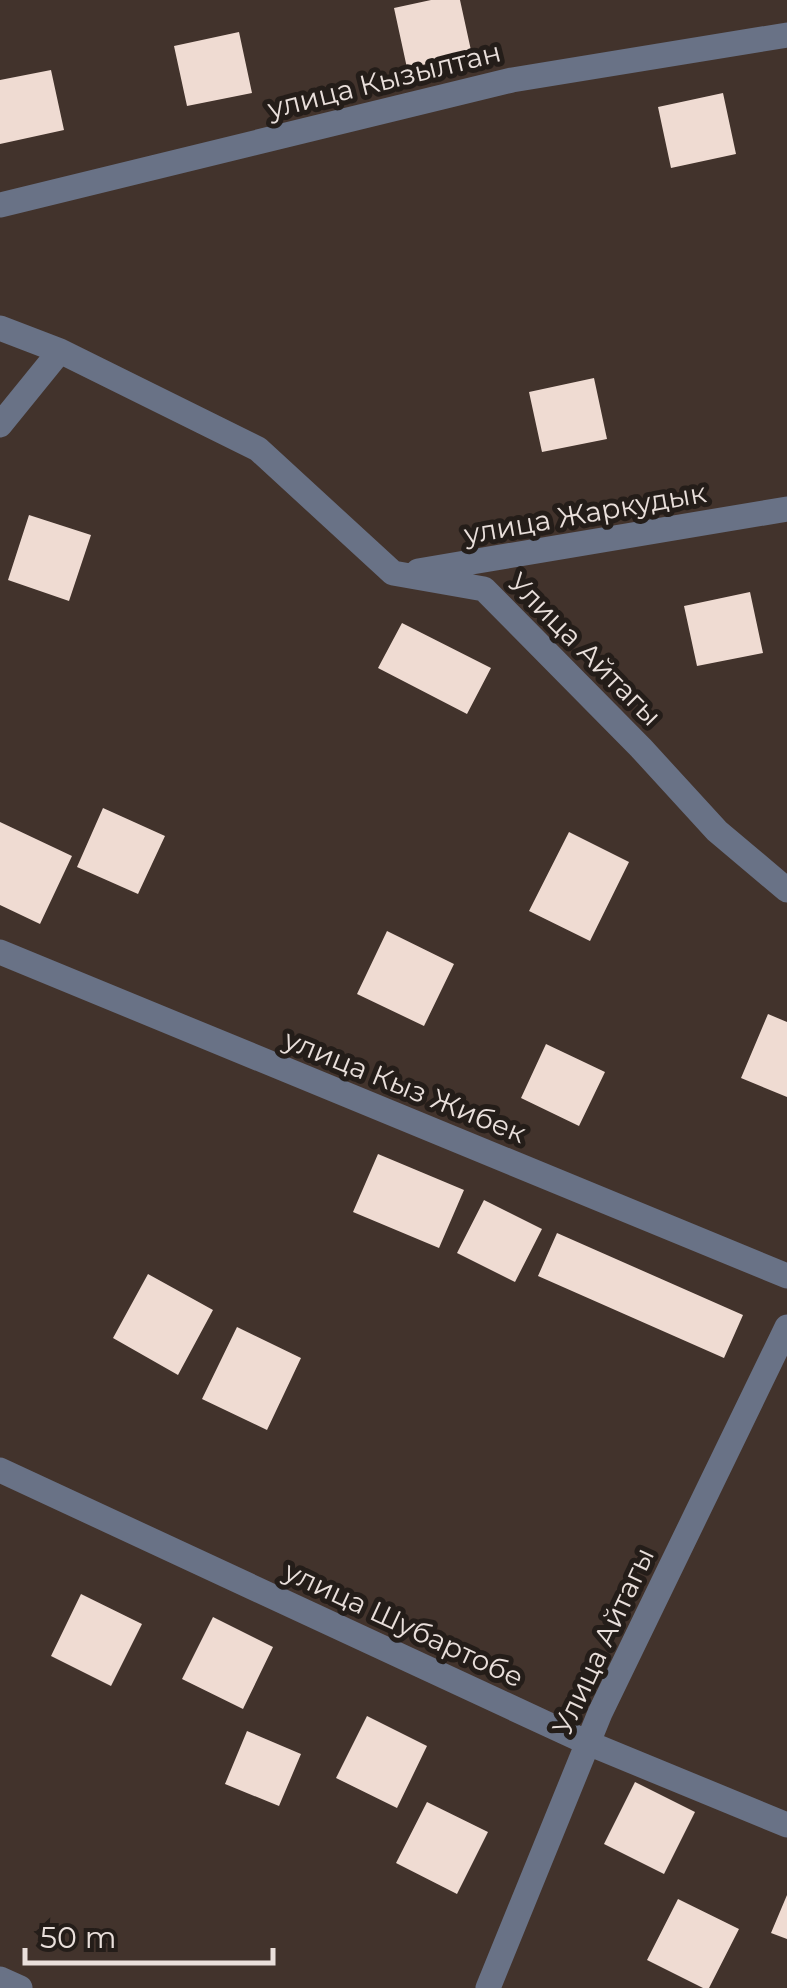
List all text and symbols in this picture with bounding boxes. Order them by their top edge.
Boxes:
street label: улица Кызылтан [263,35,504,126]
street label: улица Жаркудык [460,475,709,551]
street label: Улица Айтагы [501,565,669,733]
street label: улица Кыз Жибек [278,1022,531,1150]
street label: Улица Айтагы [545,1542,661,1740]
street label: улица Шубартобе [278,1553,529,1694]
scale bar [25,1903,272,1965]
text: 50 m [40,1919,117,1956]

